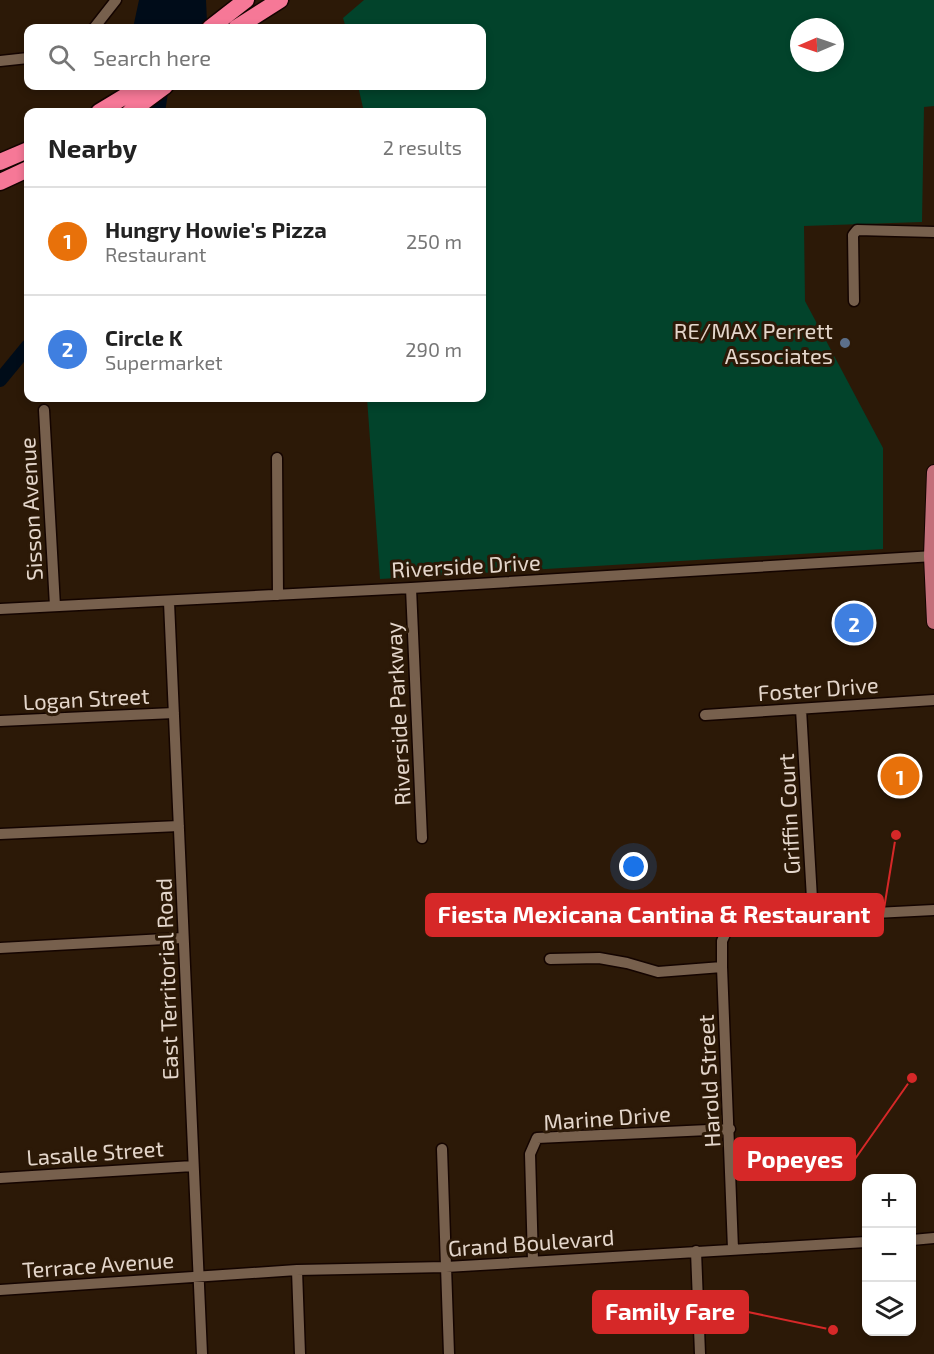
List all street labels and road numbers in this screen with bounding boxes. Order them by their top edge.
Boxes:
street label: Sisson Avenue [13,437,47,581]
street label: Riverside Drive [391,548,541,582]
street label: Riverside Parkway [379,621,415,807]
street label: Foster Drive [757,671,879,705]
street label: Logan Street [22,682,150,714]
street label: Griffin Court [772,753,804,875]
street label: East Territorial Road [149,877,183,1081]
street label: Harold Street [692,1014,724,1148]
street label: Marine Drive [543,1100,671,1134]
street label: Lasalle Street [25,1134,165,1170]
street label: Grand Boulevard [447,1223,615,1261]
street label: Terrace Avenue [21,1246,175,1282]

